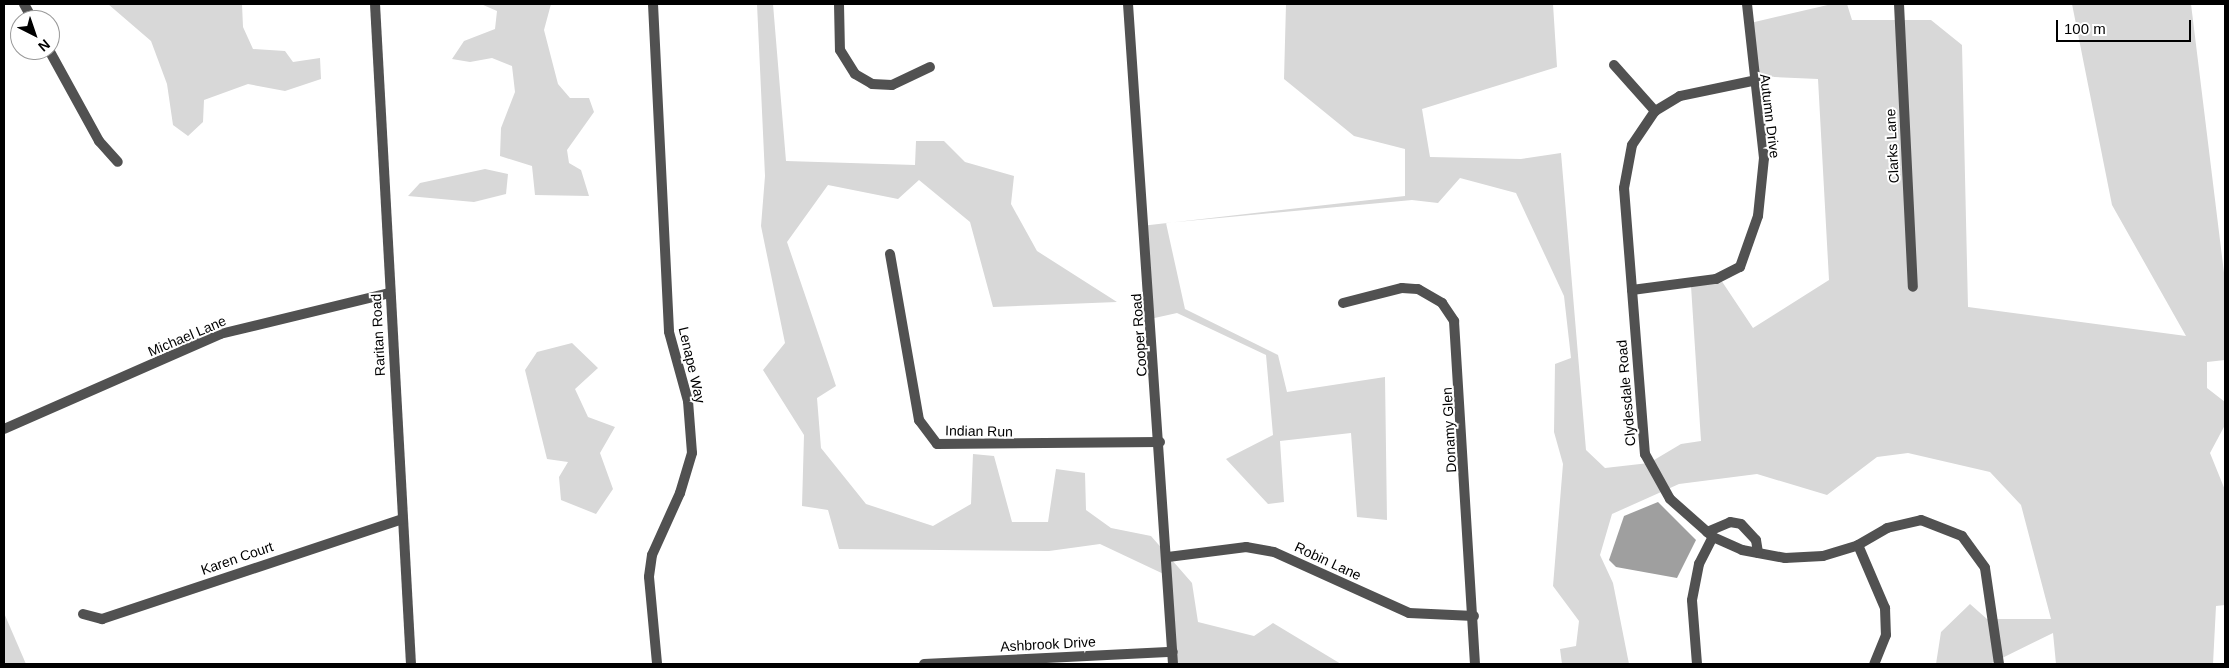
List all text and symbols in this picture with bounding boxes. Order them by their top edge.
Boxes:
north arrow [10,10,60,60]
scale bar [2059,10,2194,42]
text: 100 m [2064,20,2106,37]
text: N [35,36,53,55]
street label: Autumn Drive [1756,73,1784,159]
street label: Clarks Lane [1882,108,1902,184]
street label: Raritan Road [367,293,389,377]
street label: Cooper Road [1128,293,1150,377]
street label: Michael Lane [145,312,229,360]
street label: Lenape Way [675,325,709,405]
street label: Clydesdale Road [1613,339,1639,447]
street label: Donamy Glen [1438,387,1460,473]
street label: Indian Run [945,422,1013,440]
street label: Karen Court [199,538,275,578]
street label: Robin Lane [1292,538,1364,584]
street label: Ashbrook Drive [1000,633,1096,655]

